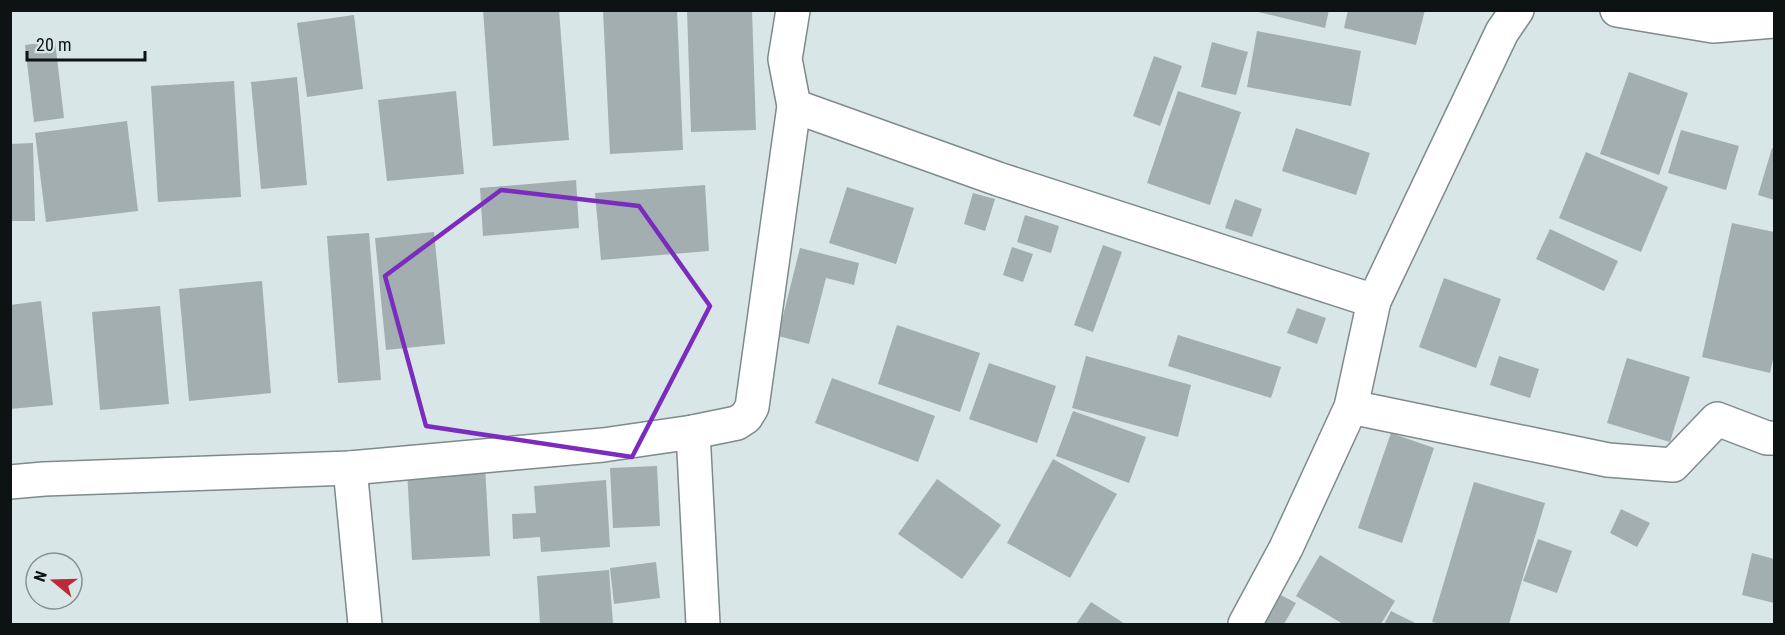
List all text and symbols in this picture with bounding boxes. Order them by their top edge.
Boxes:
scale bar [27,24,146,62]
text: 20 m [36,34,71,55]
north arrow [24,551,84,611]
text: N [30,569,51,584]

